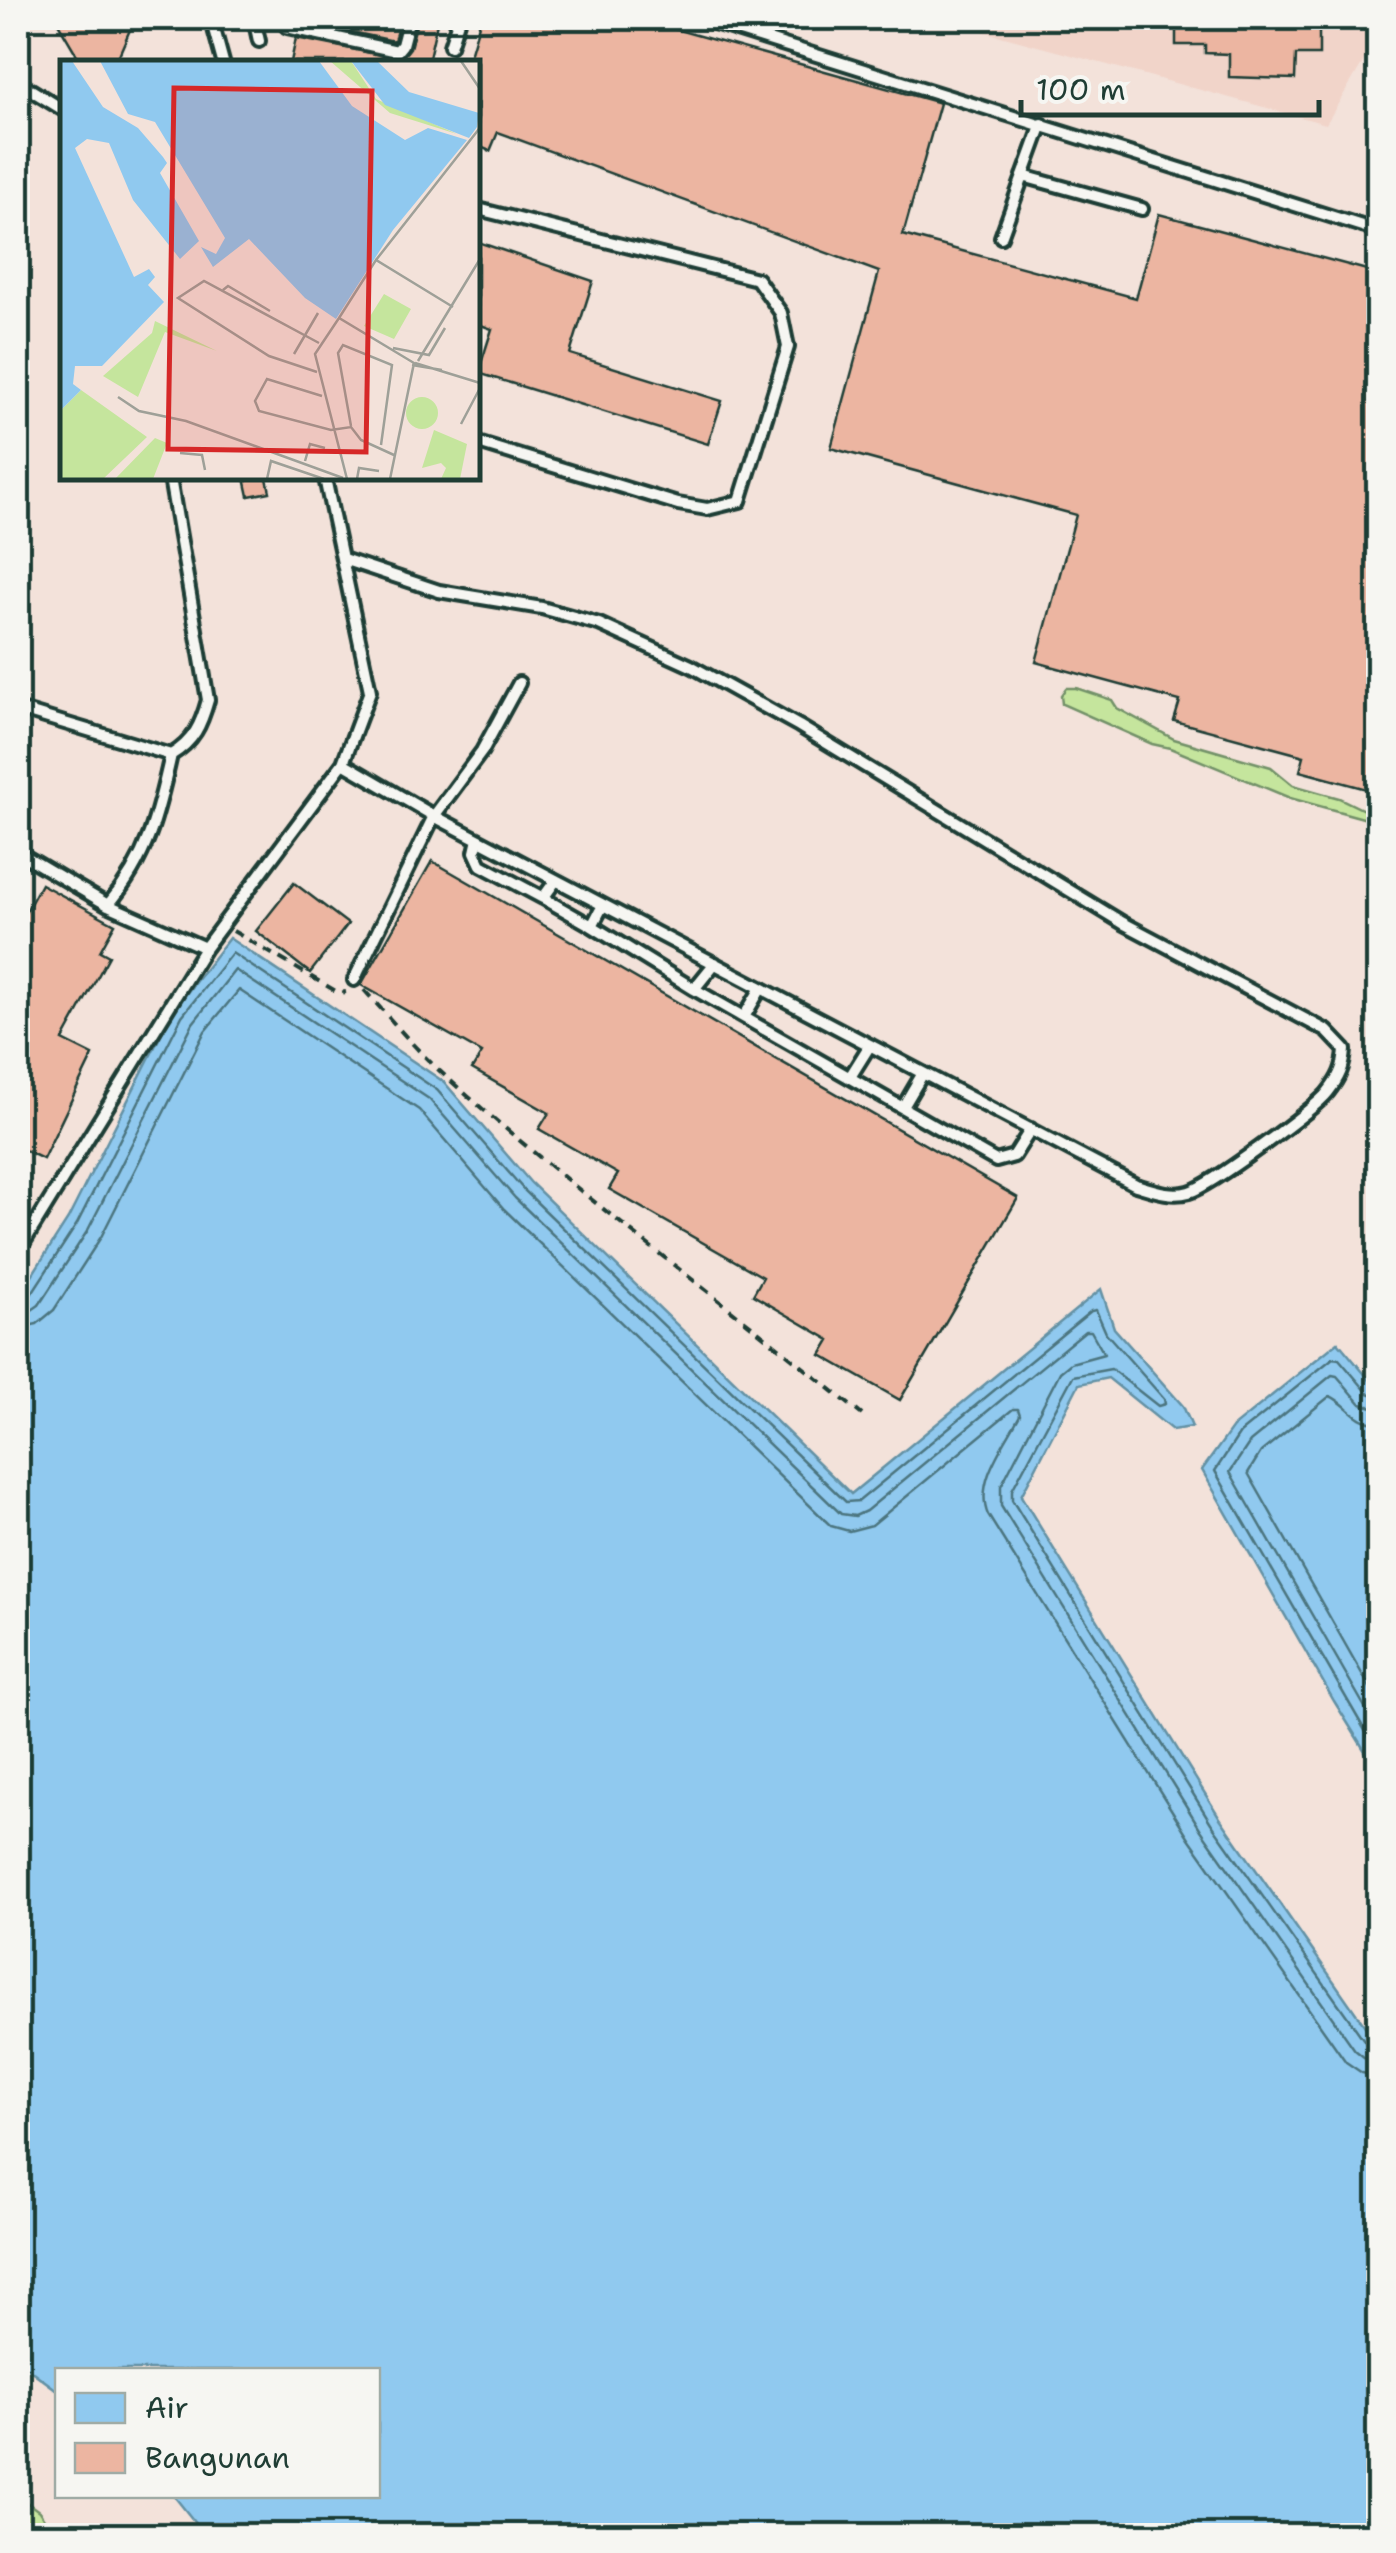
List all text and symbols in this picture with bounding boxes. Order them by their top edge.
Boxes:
scale bar [1021,55,1318,117]
inset map [60,60,480,480]
text: 100 m [1036,69,1126,110]
legend [55,2368,380,2498]
text: Air [145,2387,189,2428]
text: Bangunan [145,2437,290,2478]

